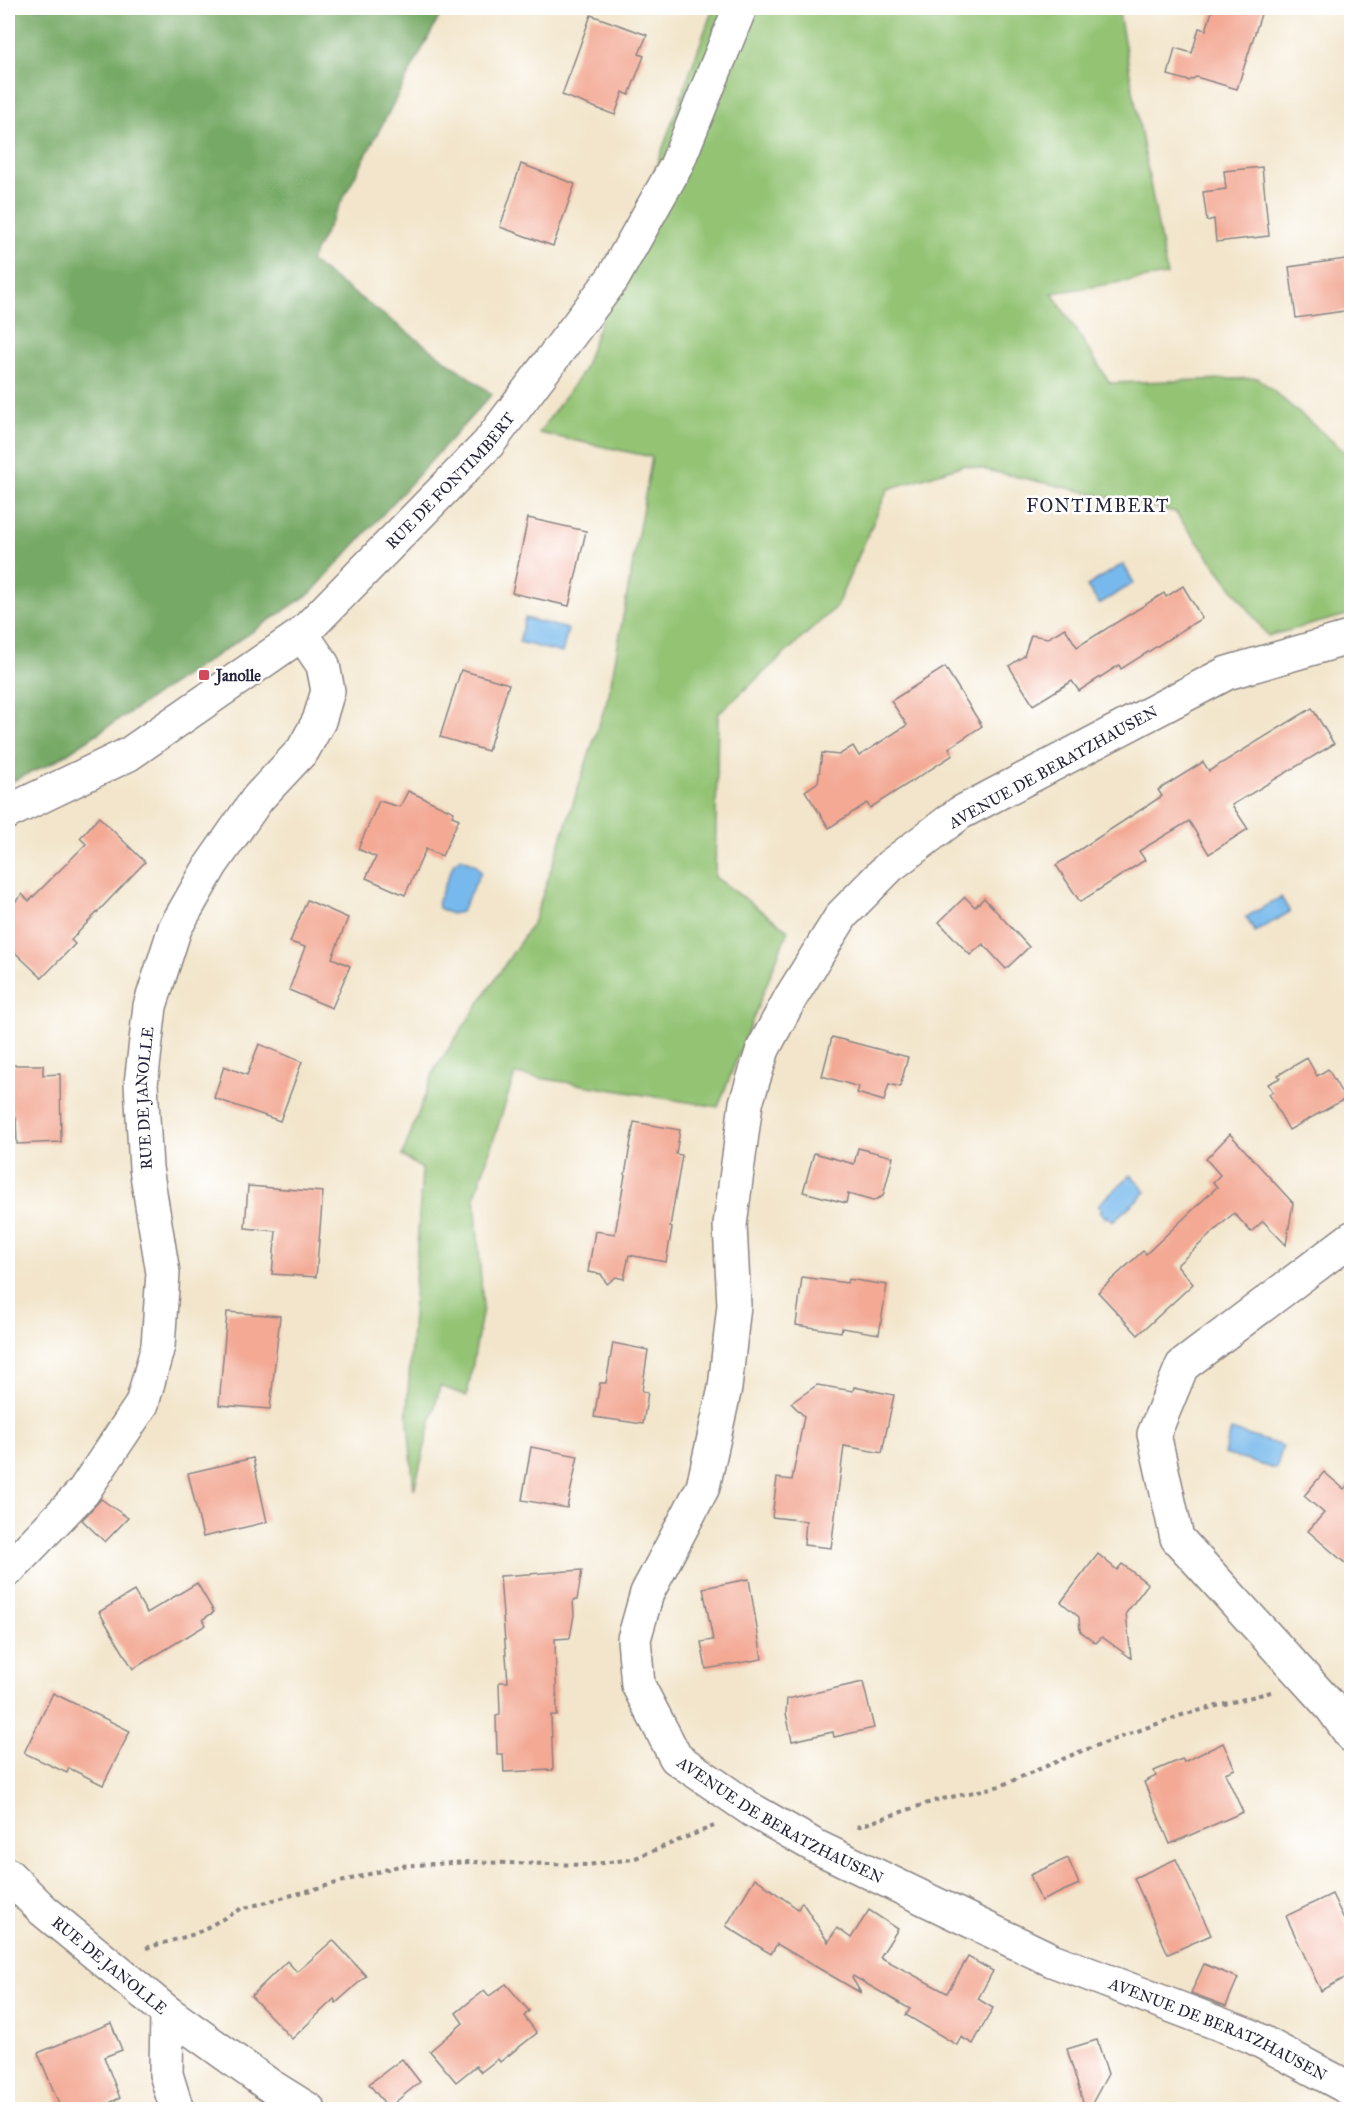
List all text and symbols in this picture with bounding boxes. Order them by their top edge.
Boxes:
street label: RUE DE FONTIMBERT [381,408,518,553]
district label: FONTIMBERT [1026,495,1170,517]
place label: Janolle [214,666,261,686]
marker: Janolle [197,668,211,682]
street label: AVENUE DE BERATZHAUSEN [944,701,1161,833]
street label: RUE DE JANOLLE [131,1026,157,1170]
street label: AVENUE DE BERATZHAUSEN [673,1752,887,1887]
street label: RUE DE JANOLLE [48,1912,171,2018]
street label: AVENUE DE BERATZHAUSEN [1106,1973,1331,2084]

